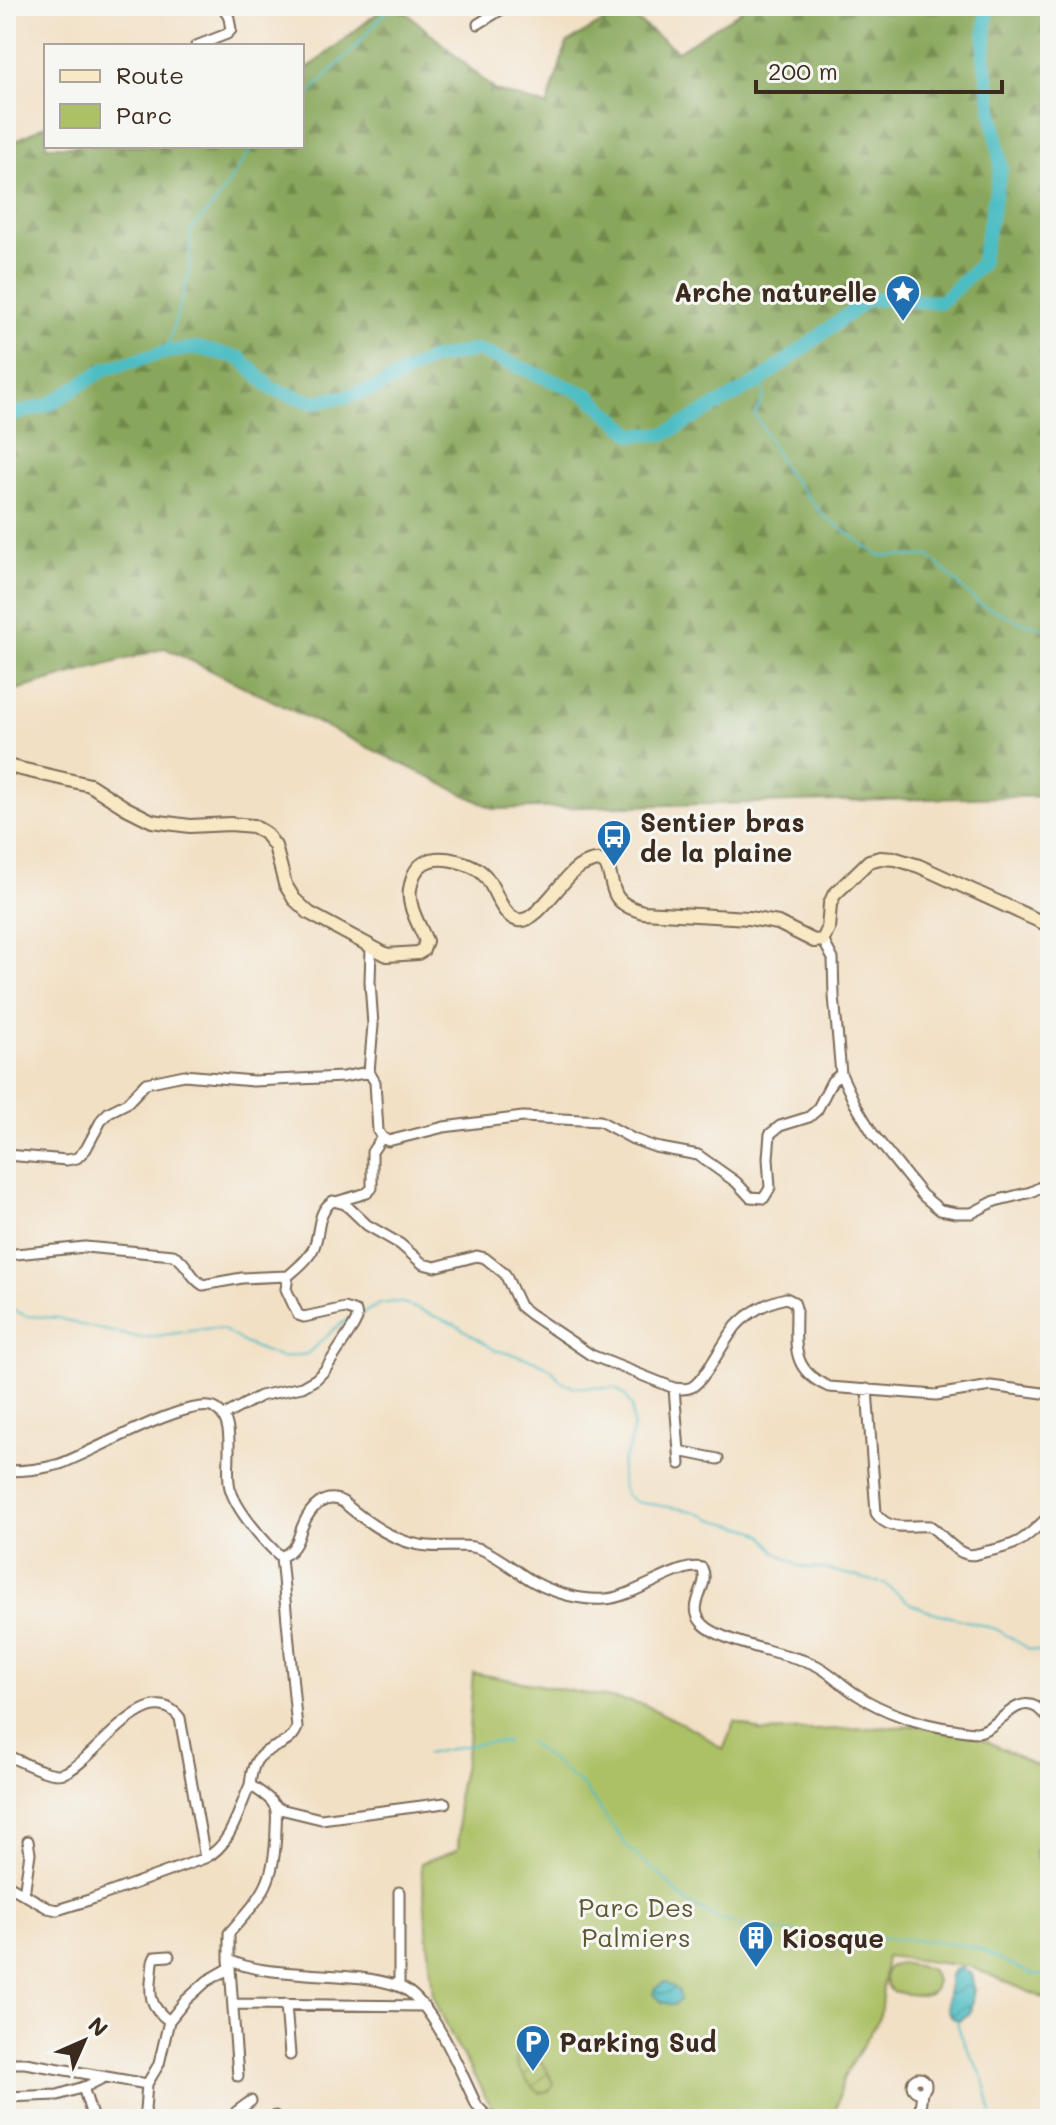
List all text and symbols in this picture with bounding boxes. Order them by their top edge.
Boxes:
legend [44,44,304,148]
scale bar [756,44,1002,94]
text: 200 m [768,55,838,86]
text: Route [116,59,184,90]
text: Parc [116,99,172,130]
place icon: Arche naturelle [884,273,922,323]
place label: Arche naturelle [674,275,877,309]
place label: Sentier bras de la plaine [640,805,805,869]
bus stop icon: Sentier bras de la plaine [595,818,633,868]
park label: Parc Des Palmiers [578,1890,694,1954]
building icon: Kiosque [737,1919,775,1969]
place label: Kiosque [782,1921,884,1955]
north arrow [44,2001,124,2081]
text: N [82,2010,115,2043]
parking icon: Parking Sud [514,2023,552,2073]
place label: Parking Sud [559,2025,716,2059]

